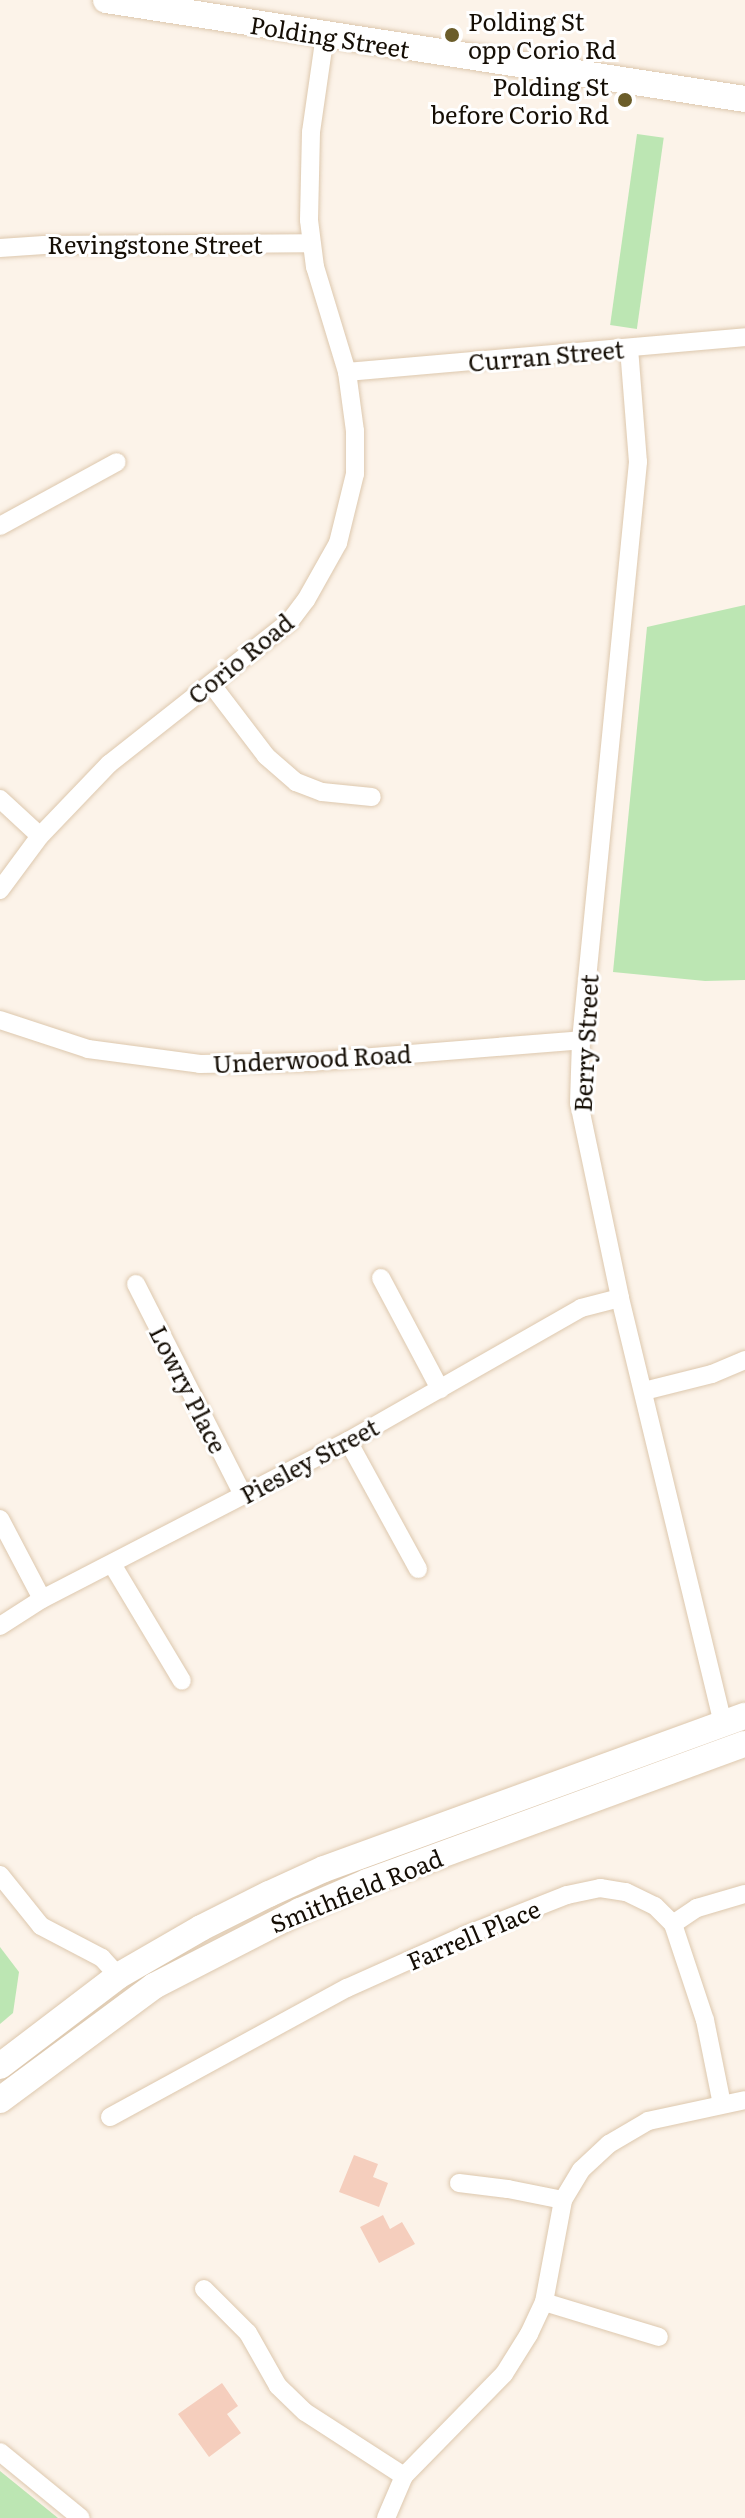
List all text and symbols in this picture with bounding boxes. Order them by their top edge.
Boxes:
place label: Polding St opp Corio Rd [468,7,616,63]
street label: Polding Street [248,9,412,63]
marker: Polding St opp Corio Rd [443,26,461,44]
place label: Polding St before Corio Rd [431,72,609,128]
marker: Polding St before Corio Rd [616,91,634,109]
street label: Revingstone Street [47,230,263,258]
street label: Curran Street [467,334,625,376]
street label: Corio Road [182,607,298,709]
street label: Berry Street [567,973,603,1113]
street label: Underwood Road [212,1038,412,1078]
street label: Lowry Place [145,1320,233,1458]
street label: Piesley Street [235,1411,383,1509]
street label: Smithfield Road [266,1842,446,1938]
street label: Farrell Place [402,1893,544,1975]

